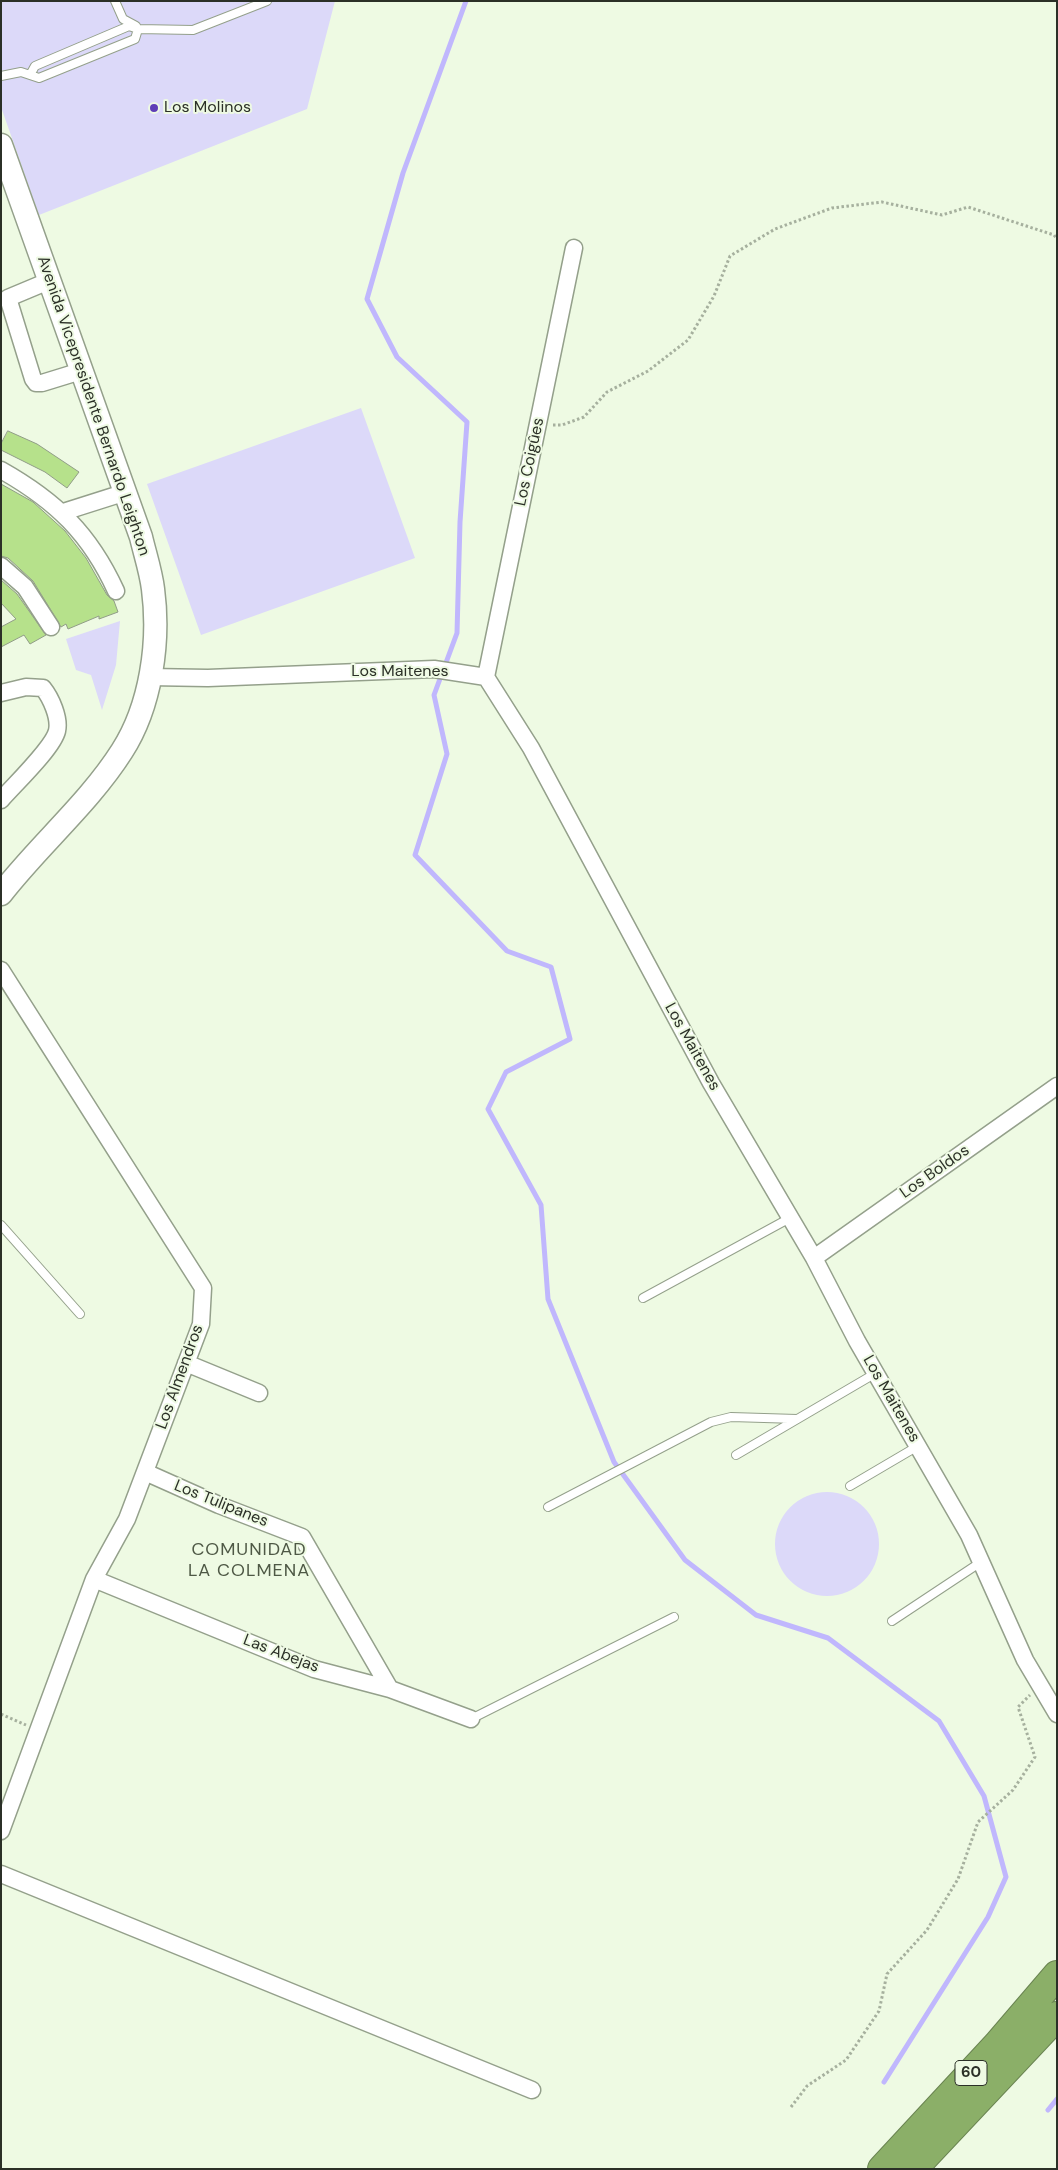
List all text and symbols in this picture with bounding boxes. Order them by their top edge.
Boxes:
place label: Los Molinos [164,98,251,118]
marker: Los Molinos [148,102,160,114]
street label: Avenida Vicepresidente Bernardo Leighton [33,254,153,558]
street label: Los Coigûes [511,416,549,508]
street label: Los Maitenes [351,662,449,682]
street label: Los Maitenes [660,1000,724,1094]
street label: Los Boldos [897,1141,973,1203]
street label: Los Almendros [152,1322,208,1432]
street label: Los Maitenes [858,1352,924,1446]
street label: Los Tulipanes [171,1476,271,1532]
district label: COMUNIDAD LA COLMENA [187,1539,311,1582]
street label: Las Abejas [240,1631,322,1677]
road number: 60 [955,2060,987,2086]

